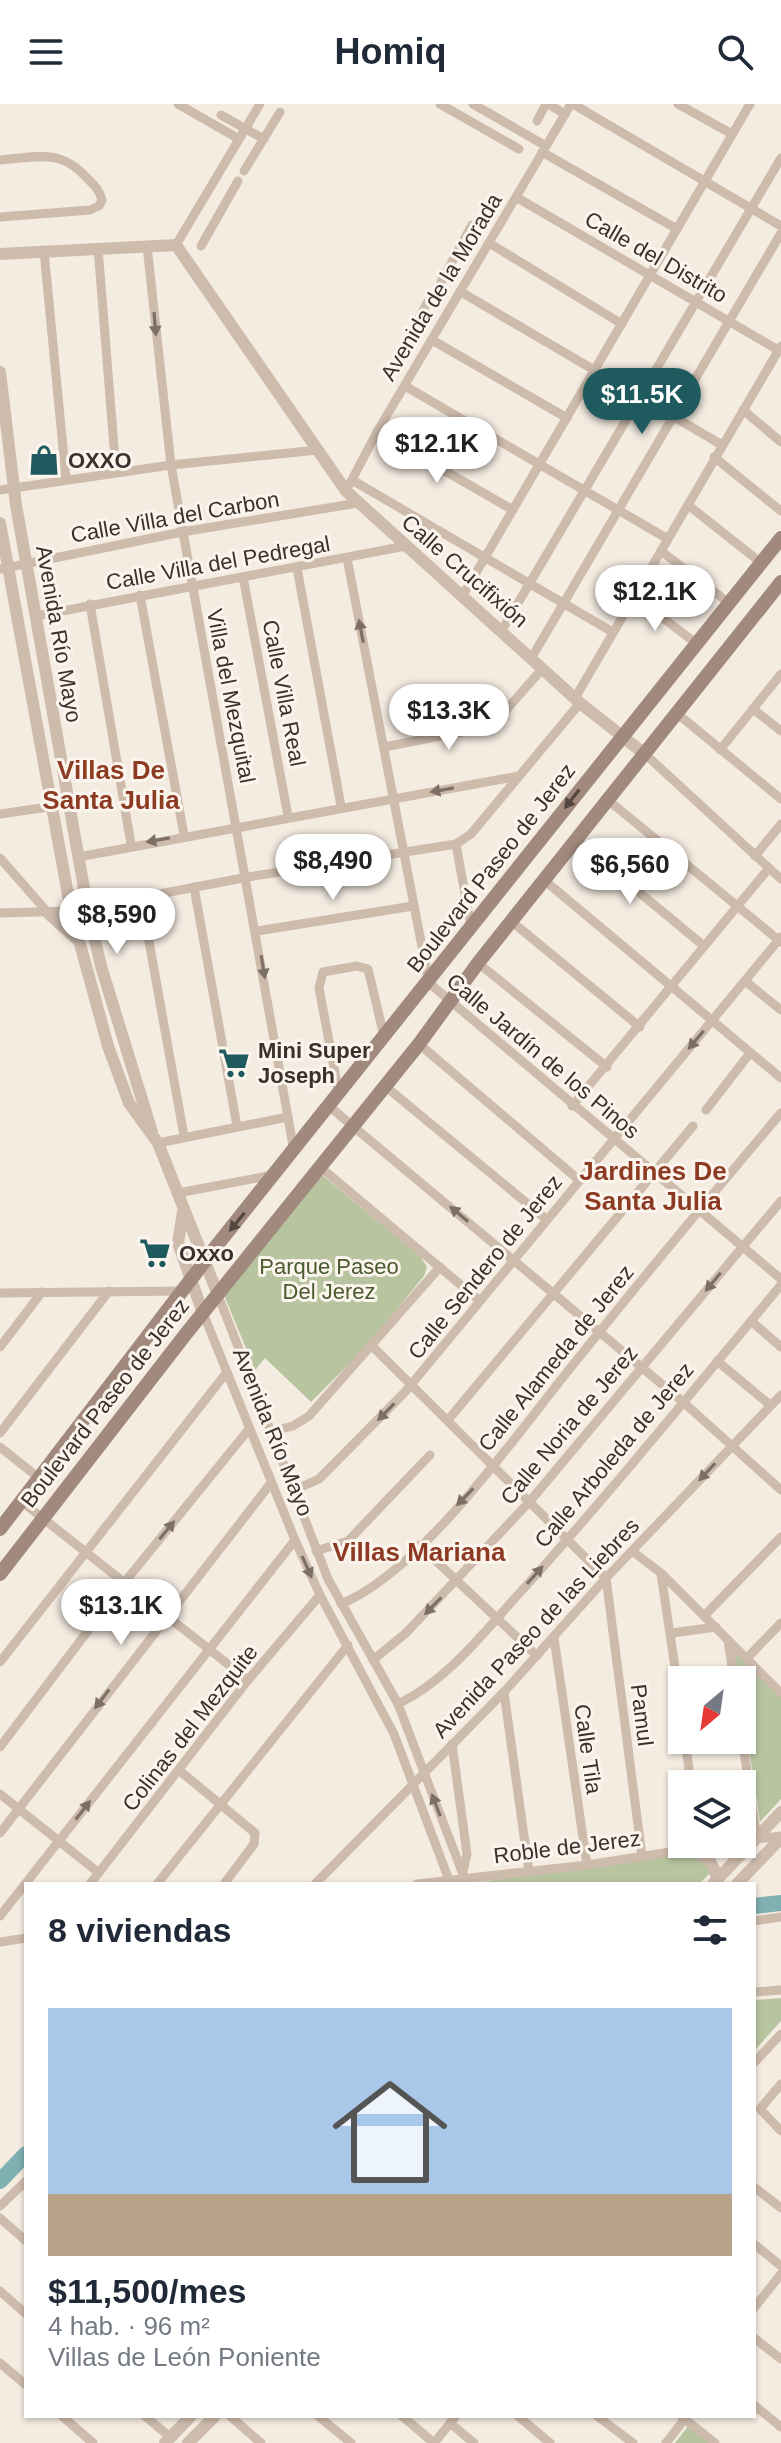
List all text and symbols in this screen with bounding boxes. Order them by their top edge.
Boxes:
icon: menu [24,30,68,74]
icon: search [713,30,757,74]
text: Homiq [335,31,447,72]
street label: Avenida de la Morada [375,188,507,385]
street label: Calle del Distrito [580,206,732,308]
one-way arrow [148,312,161,337]
pin: $11.5K [577,368,707,436]
text: $11.5K [601,379,683,409]
pin: $12.1K [372,417,502,485]
text: $12.1K [395,428,479,458]
shop icon: OXXO [27,443,61,477]
place label: OXXO [68,448,132,473]
street label: Calle Villa del Carbon [69,486,281,548]
street label: Calle Crucifixión [397,509,533,633]
street label: Calle Villa del Pedregal [104,531,332,595]
street label: Avenida Río Mayo [31,544,87,724]
pin: $12.1K [590,565,720,633]
text: $12.1K [613,576,697,606]
street label: Villa del Mezquital [202,607,260,785]
street label: Calle Villa Real [258,618,310,768]
one-way arrow [354,618,367,643]
pin: $13.3K [384,684,514,752]
text: $13.3K [407,695,491,725]
district label: Villas De Santa Julia [42,755,180,815]
street label: Boulevard Paseo de Jerez [402,759,580,977]
one-way arrow [429,784,454,796]
one-way arrow [565,789,581,809]
one-way arrow [145,834,170,846]
pin: $8,490 [268,834,398,902]
pin: $6,560 [565,838,695,906]
text: $8,490 [293,845,373,875]
text: $6,560 [590,849,670,879]
pin: $8,590 [52,888,182,956]
text: $8,590 [77,899,157,929]
one-way arrow [258,954,270,979]
street label: Calle Jardín de los Pinos [442,968,644,1144]
one-way arrow [688,1030,705,1050]
place label: Mini Super Joseph [258,1038,371,1088]
supermarket icon: Mini Super Joseph [217,1046,251,1080]
district label: Jardines De Santa Julia [579,1156,727,1216]
street label: Calle Sendero de Jerez [403,1170,567,1364]
one-way arrow [449,1206,469,1223]
one-way arrow [229,1212,245,1232]
supermarket icon: Oxxo [138,1236,172,1270]
place label: Oxxo [179,1241,234,1266]
park label: Parque Paseo Del Jerez [259,1254,399,1304]
street label: Calle Alameda de Jerez [473,1260,639,1456]
one-way arrow [705,1272,722,1292]
street label: Boulevard Paseo de Jerez [16,1294,194,1512]
street label: Calle Noria de Jerez [495,1341,643,1509]
street label: Avenida Río Mayo [228,1344,318,1520]
street label: Calle Arboleda de Jerez [529,1357,699,1553]
one-way arrow [377,1402,396,1421]
one-way arrow [699,1462,717,1481]
one-way arrow [456,1487,475,1506]
street label: Avenida Paseo de las Liebres [428,1513,644,1743]
one-way arrow [159,1520,175,1540]
district label: Villas Mariana [333,1537,506,1567]
one-way arrow [300,1555,314,1578]
one-way arrow [526,1566,544,1585]
pin: $13.1K [56,1579,186,1647]
text: $13.1K [79,1590,163,1620]
one-way arrow [424,1596,442,1615]
street label: Colinas del Mezquite [117,1640,263,1816]
north arrow [668,1666,756,1754]
map controls [668,1666,756,1858]
street label: Pamul [626,1683,658,1747]
one-way arrow [95,1689,111,1709]
street label: Calle Tila [569,1702,607,1796]
button: layers [668,1770,756,1858]
one-way arrow [429,1793,442,1817]
one-way arrow [74,1800,90,1820]
street label: Roble de Jerez [492,1826,642,1868]
icon: filters [688,1908,732,1952]
text: 8 viviendas [48,1911,231,1949]
icon: home [318,2060,462,2204]
text: $11,500/mes [48,2272,247,2310]
text: 4 hab. · 96 m² [48,2311,210,2341]
text: Villas de León Poniente [48,2342,321,2372]

